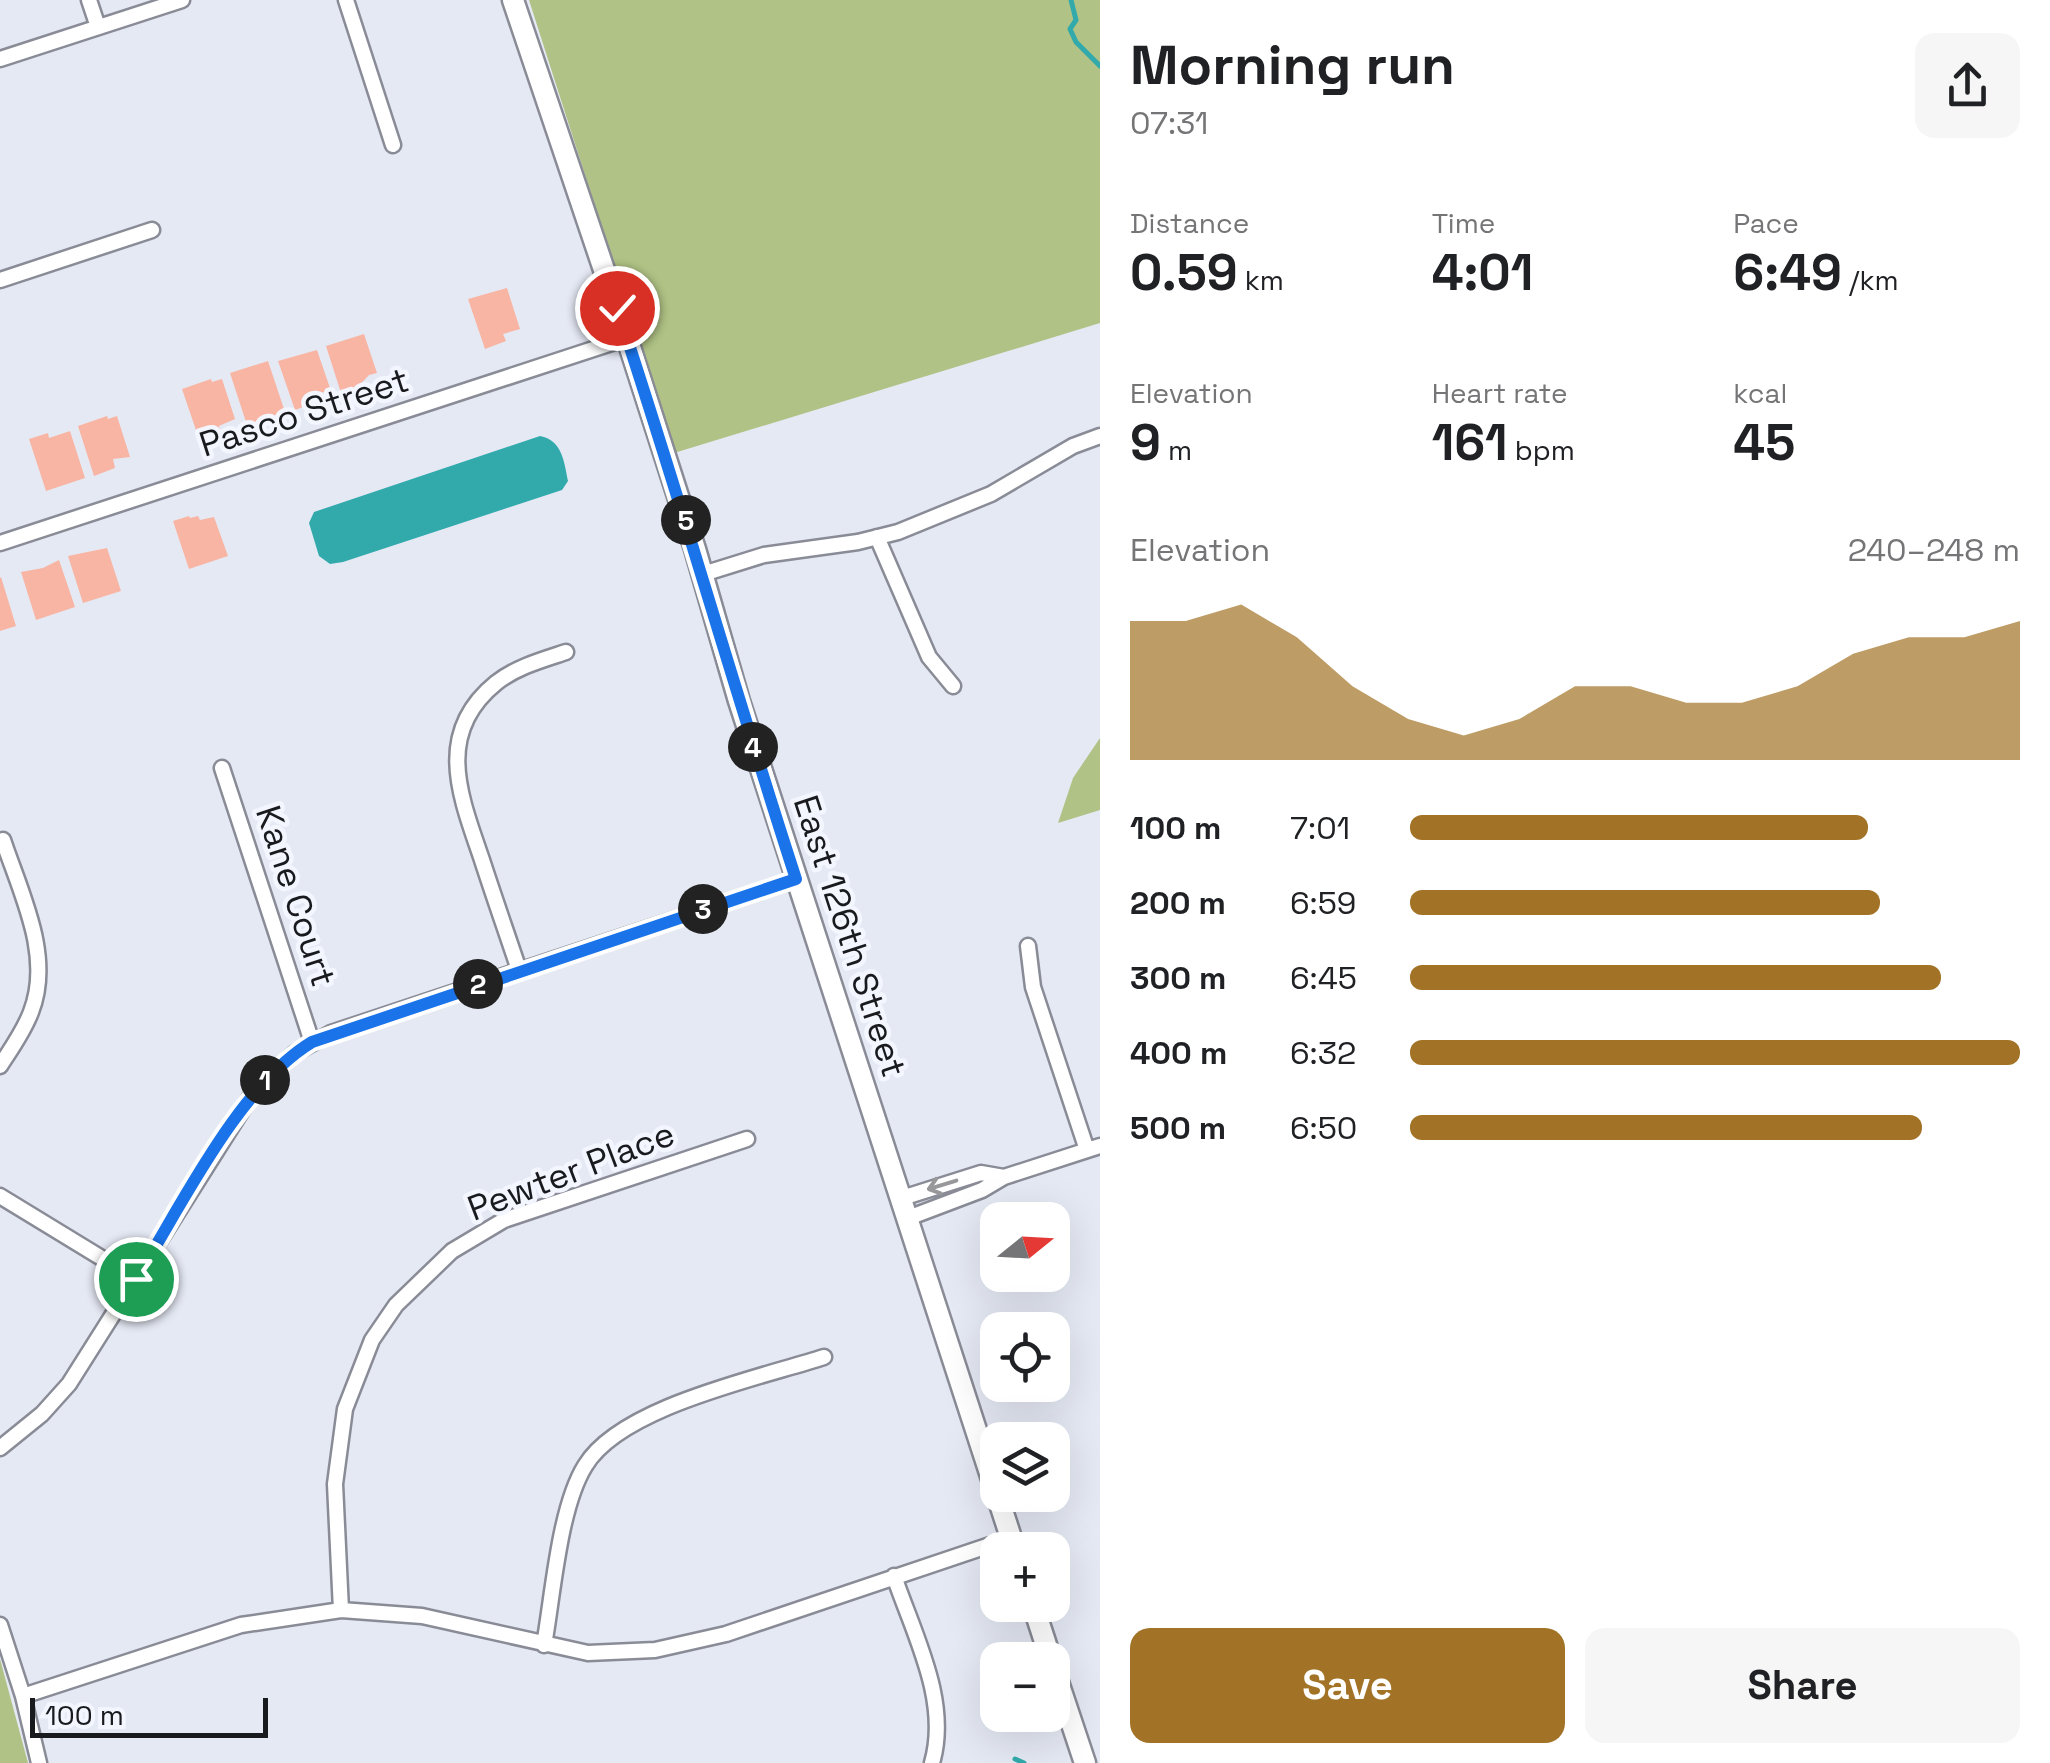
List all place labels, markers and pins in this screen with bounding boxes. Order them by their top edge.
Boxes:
pin [575,266,660,351]
pin: 5 [661,495,711,545]
pin: 4 [728,722,778,772]
pin: 3 [678,884,728,934]
pin: 2 [453,959,503,1009]
pin: 1 [240,1055,290,1105]
pin [94,1237,179,1322]

